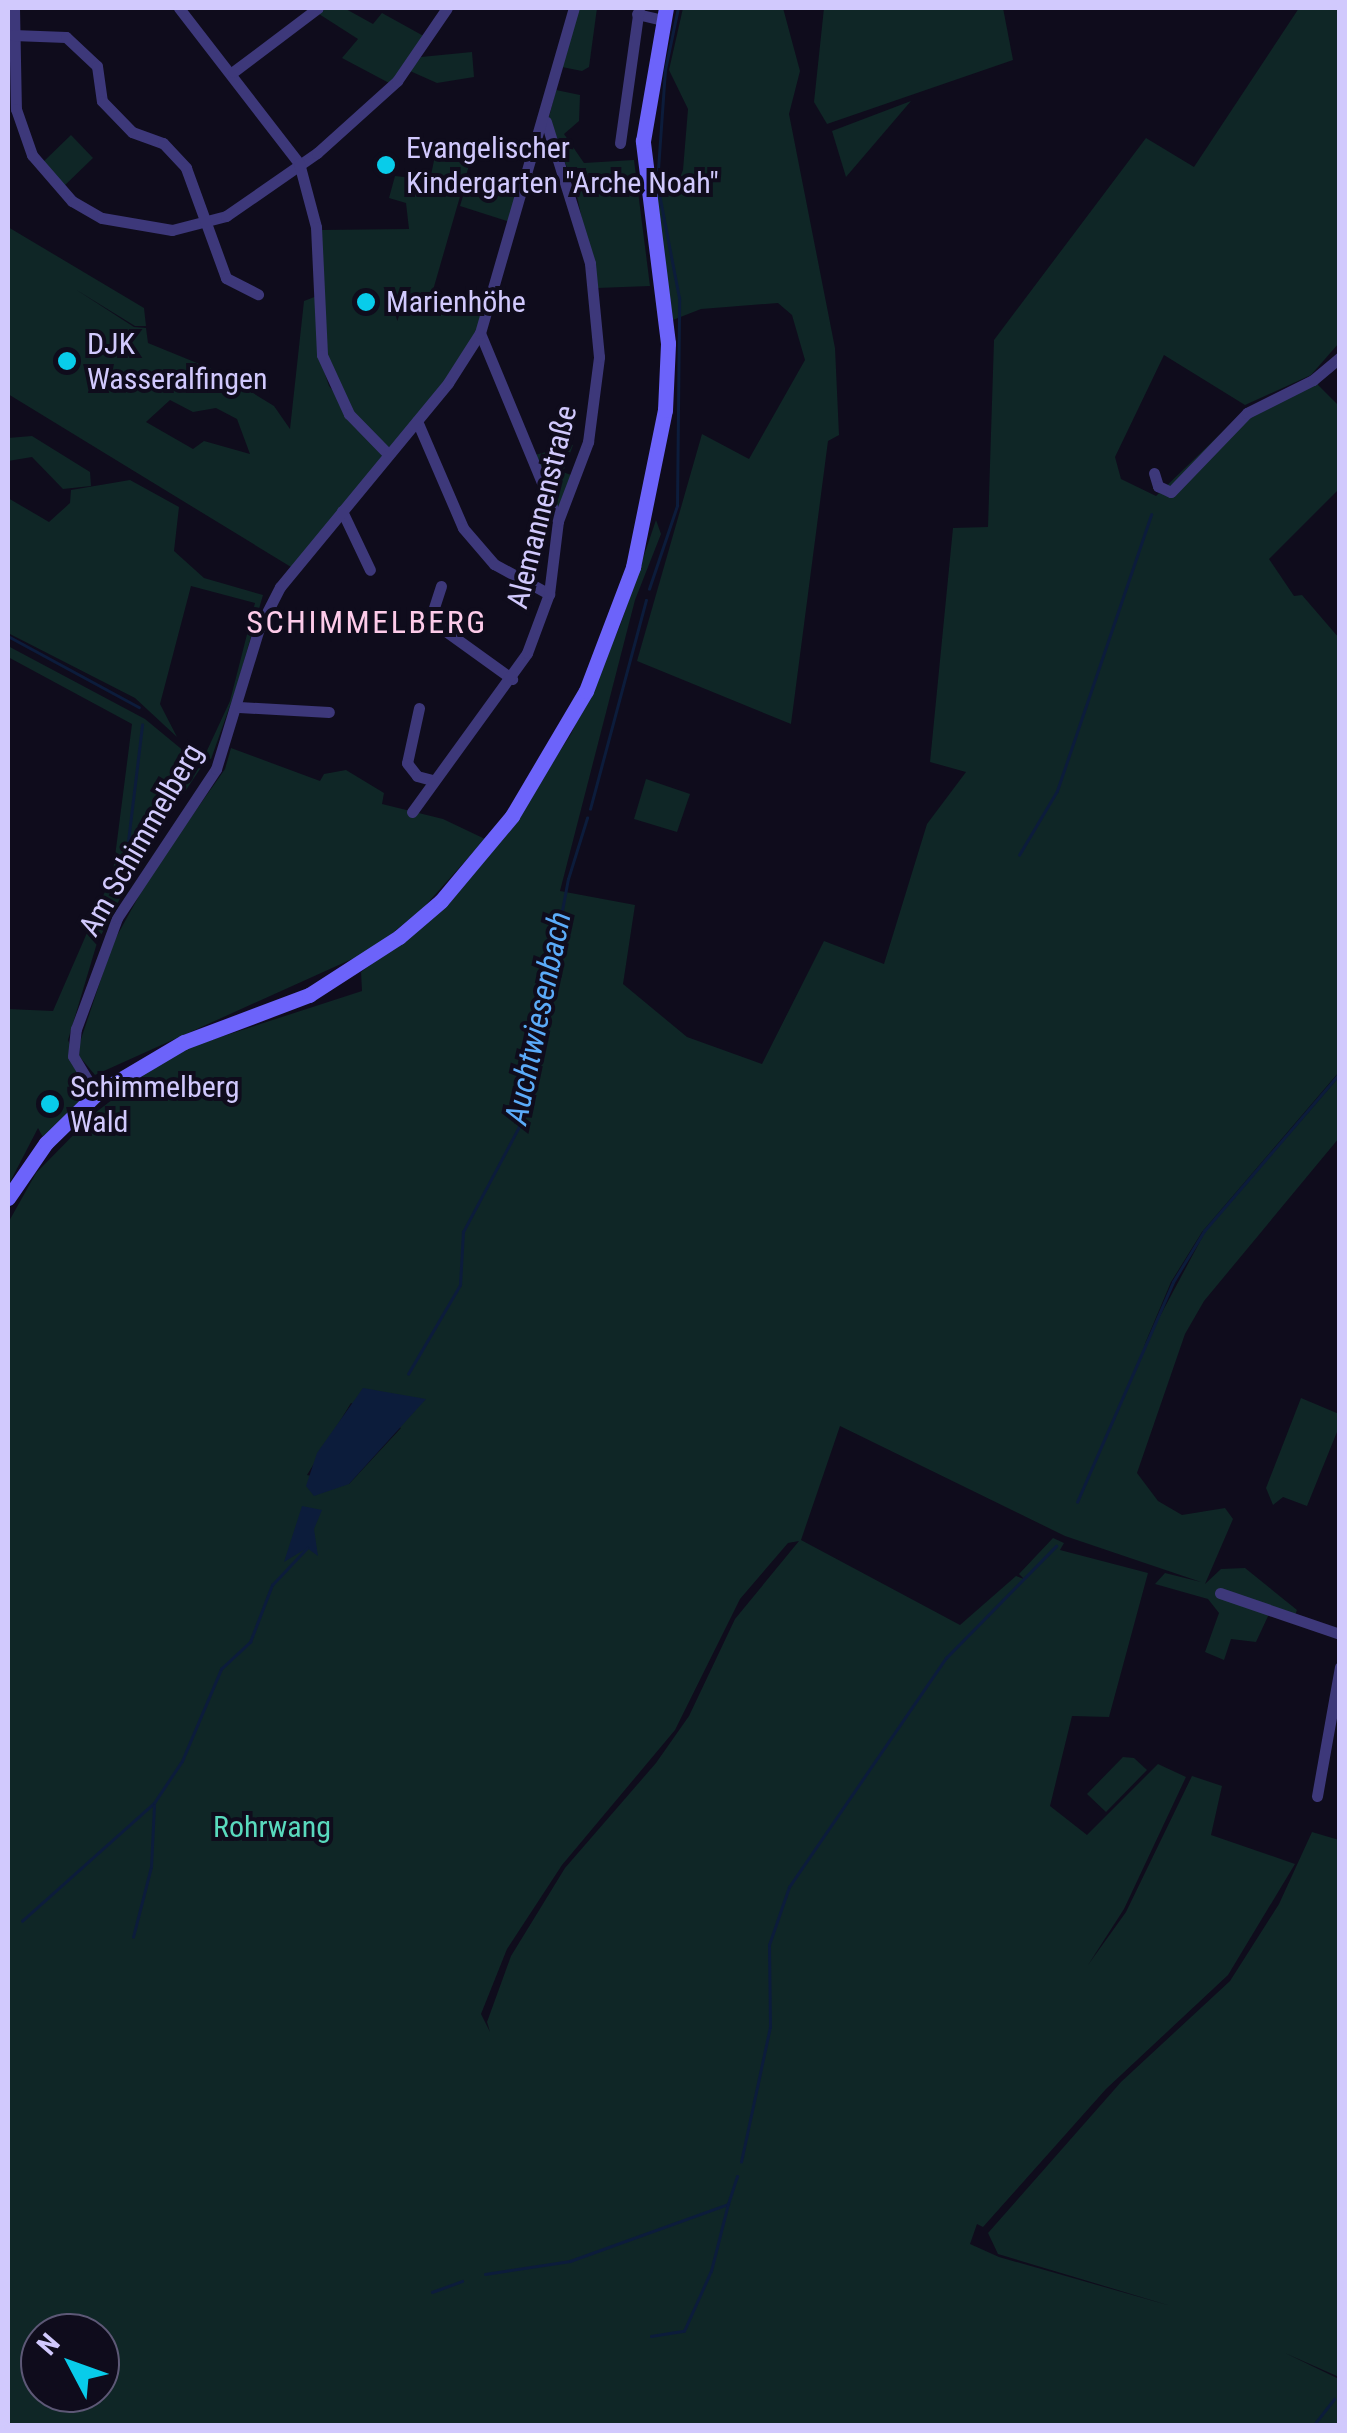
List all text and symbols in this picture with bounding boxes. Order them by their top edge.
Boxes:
place label: Evangelischer Kindergarten "Arche Noah" [406,130,719,200]
marker: Evangelischer Kindergarten "Arche Noah" [375,154,397,176]
place label: Marienhöhe [386,284,526,320]
marker: Marienhöhe [355,291,377,313]
place label: DJK Wasseralfingen [87,326,268,396]
marker: DJK Wasseralfingen [56,350,78,372]
street label: Alemannenstraße [499,402,585,612]
district label: SCHIMMELBERG [246,603,488,641]
street label: Am Schimmelberg [71,737,211,943]
water label: Auchtwiesenbach [497,908,579,1128]
place label: Schimmelberg Wald [70,1069,239,1140]
marker: Schimmelberg Wald [39,1093,61,1115]
park label: Rohrwang [213,1809,331,1845]
north arrow [20,2313,120,2413]
text: N [30,2327,67,2362]

